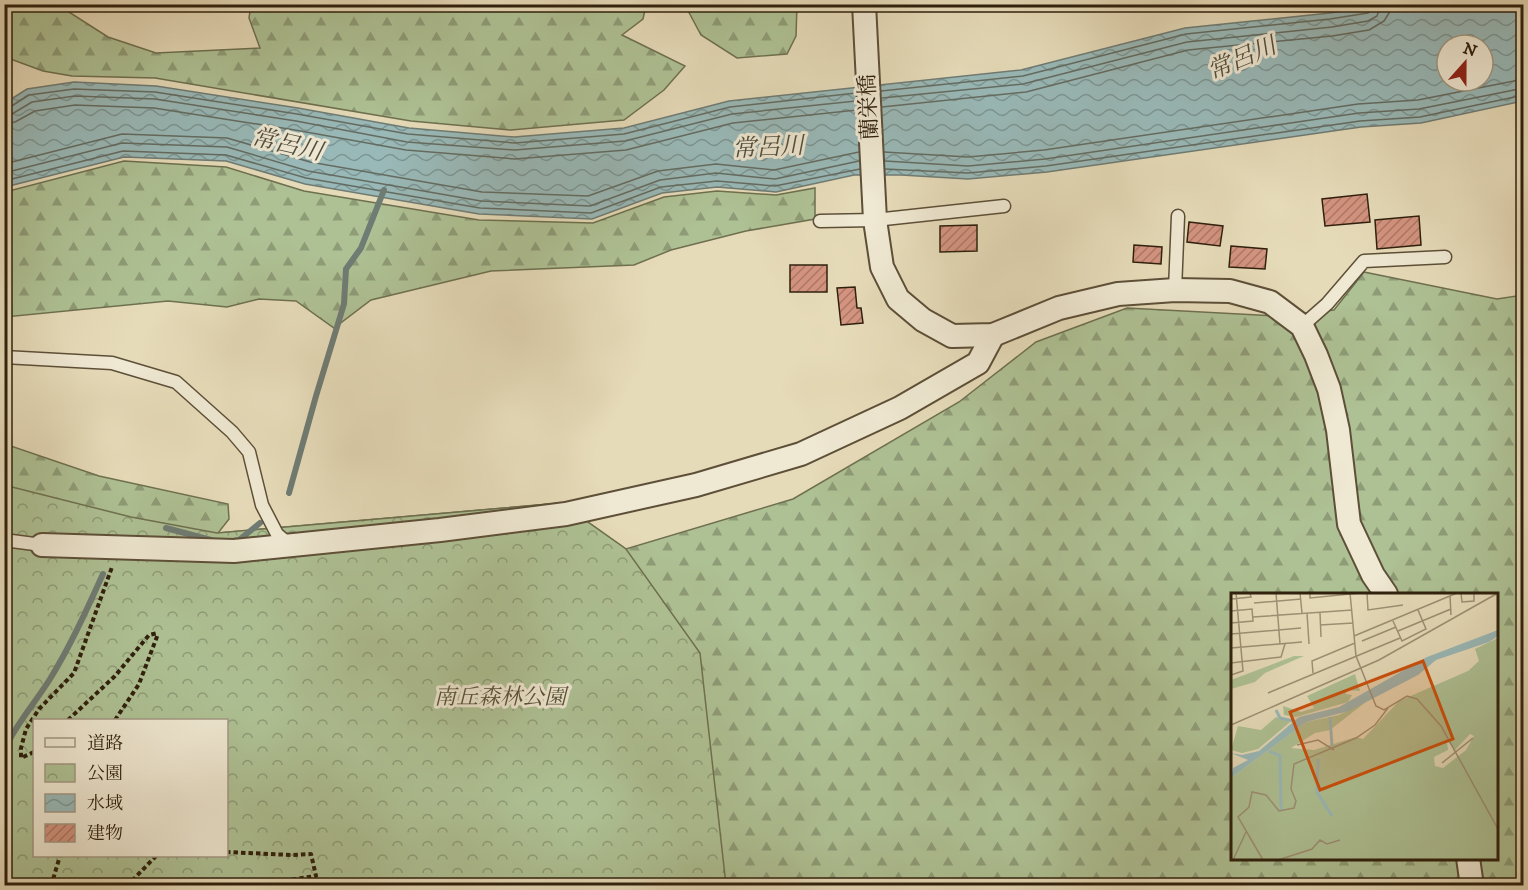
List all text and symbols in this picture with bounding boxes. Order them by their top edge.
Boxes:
water label: 常呂川 [1203,30,1284,87]
north arrow [1435,33,1495,93]
text: N [1460,38,1480,62]
street label: 蘭栄橋 [854,73,884,141]
water label: 常呂川 [249,122,328,168]
water label: 常呂川 [731,131,808,165]
inset map [1231,593,1498,860]
park label: 南丘森林公園 [434,684,569,711]
legend [33,719,228,857]
text: 道路 [87,733,123,755]
text: 公園 [87,763,123,785]
text: 水域 [87,793,123,815]
text: 建物 [87,823,123,845]

